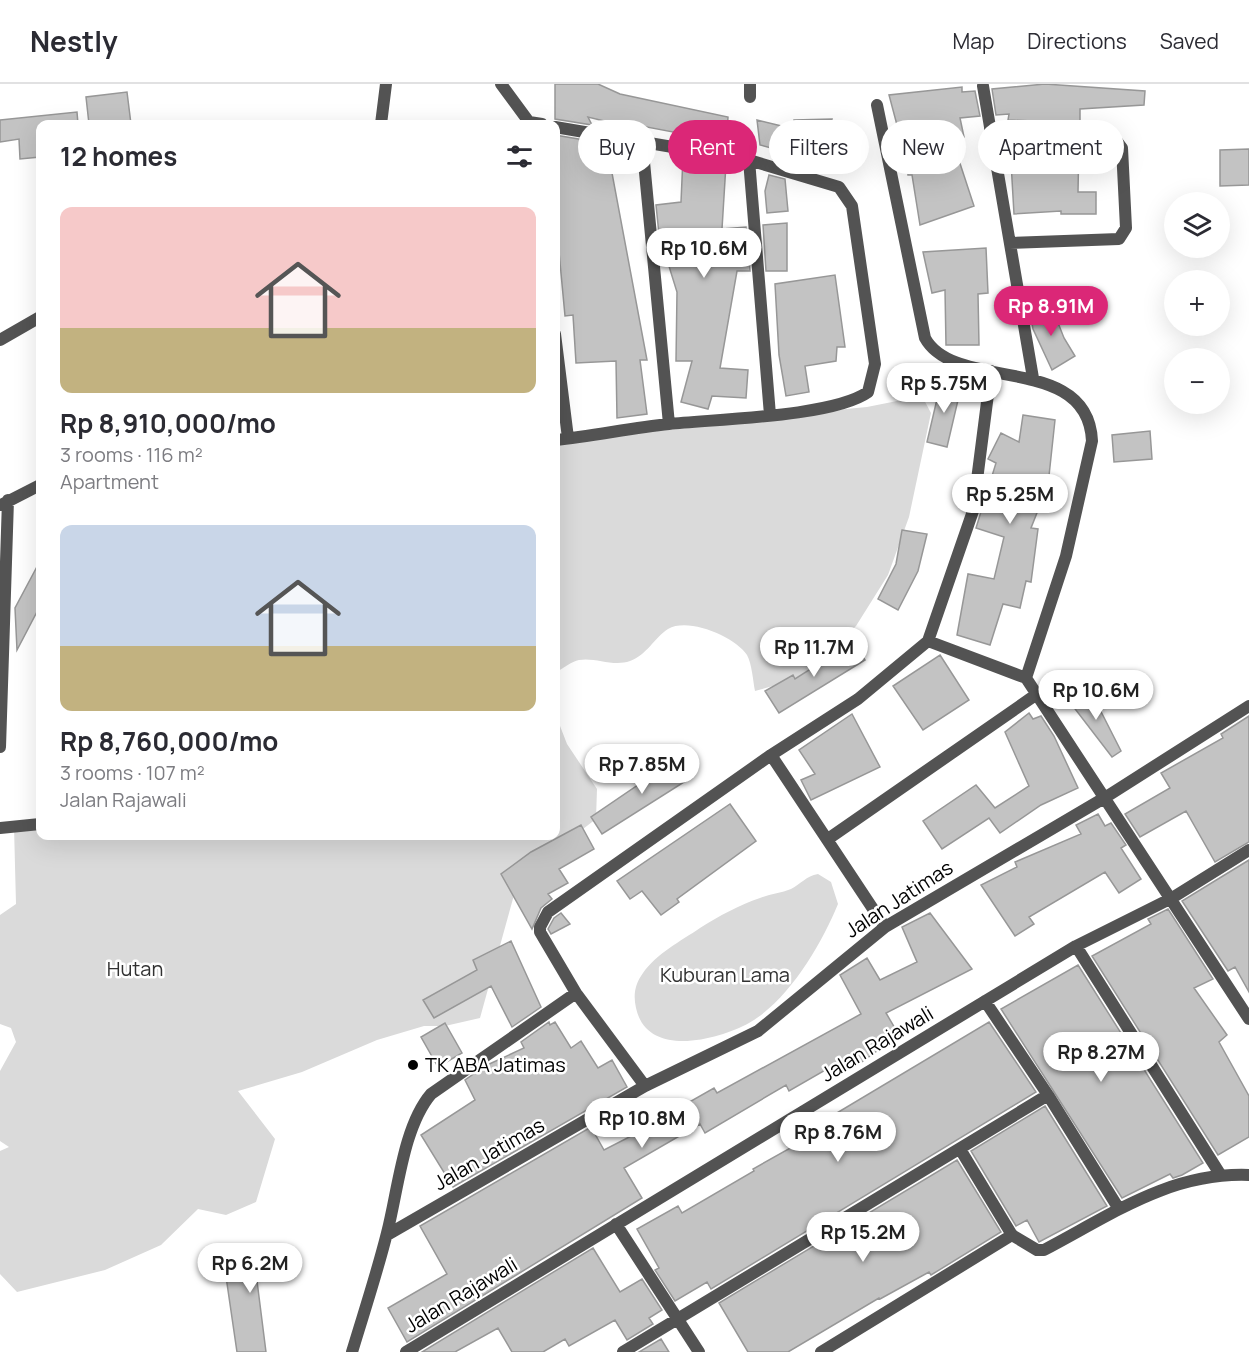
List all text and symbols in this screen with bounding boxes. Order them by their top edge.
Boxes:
text: Nestly [30,22,118,60]
text: Map [953,27,994,55]
text: Directions [1027,27,1127,55]
text: Saved [1160,27,1219,55]
chip: Buy [578,120,656,174]
chip: Rent [668,120,757,174]
chip: Filters [769,120,869,174]
chip: New [881,120,966,174]
chip: Apartment [978,120,1124,174]
text: 12 homes [60,138,177,174]
icon: filters [503,140,536,173]
map controls [1164,192,1230,414]
button: layers [1164,192,1230,258]
pin: Rp 10.6M [642,228,766,279]
text: Rp 10.6M [660,234,748,261]
icon: home [244,246,352,354]
button: + [1164,270,1230,336]
pin: Rp 8.91M [989,286,1113,337]
text: Rp 8.91M [1008,292,1094,319]
button: − [1164,348,1230,414]
pin: Rp 5.75M [882,363,1006,414]
text: Rp 5.75M [901,369,987,396]
text: Rp 8,910,000/mo [60,405,276,441]
text: 3 rooms · 116 m² [60,441,203,468]
text: Apartment [60,468,159,495]
pin: Rp 5.25M [948,474,1072,525]
text: Rp 5.25M [966,480,1054,507]
icon: home [244,564,352,672]
pin: Rp 11.7M [752,627,876,678]
text: Rp 11.7M [774,633,854,660]
pin: Rp 10.6M [1034,670,1158,721]
text: Rp 10.6M [1052,676,1140,703]
text: Rp 8,760,000/mo [60,723,278,759]
pin: Rp 7.85M [580,744,704,795]
text: Rp 7.85M [599,750,686,777]
text: 3 rooms · 107 m² [60,759,205,786]
text: Jalan Rajawali [60,786,187,813]
street label: Jalan Jatimas [840,854,958,944]
park label: Hutan [107,955,163,982]
park label: Kuburan Lama [660,961,790,988]
street label: Jalan Rajawali [815,999,938,1088]
pin: Rp 8.27M [1039,1032,1163,1083]
text: Rp 8.27M [1057,1038,1145,1065]
place label: TK ABA Jatimas [425,1051,566,1078]
marker: TK ABA Jatimas [406,1058,420,1072]
pin: Rp 10.8M [580,1098,704,1149]
text: Rp 10.8M [599,1104,685,1131]
street label: Jalan Jatimas [428,1111,549,1196]
pin: Rp 8.76M [776,1112,900,1163]
text: Rp 8.76M [794,1118,882,1145]
pin: Rp 15.2M [801,1212,925,1263]
text: Rp 15.2M [820,1218,906,1245]
pin: Rp 6.2M [195,1243,305,1294]
text: Rp 6.2M [211,1249,289,1276]
street label: Jalan Rajawali [399,1250,522,1339]

